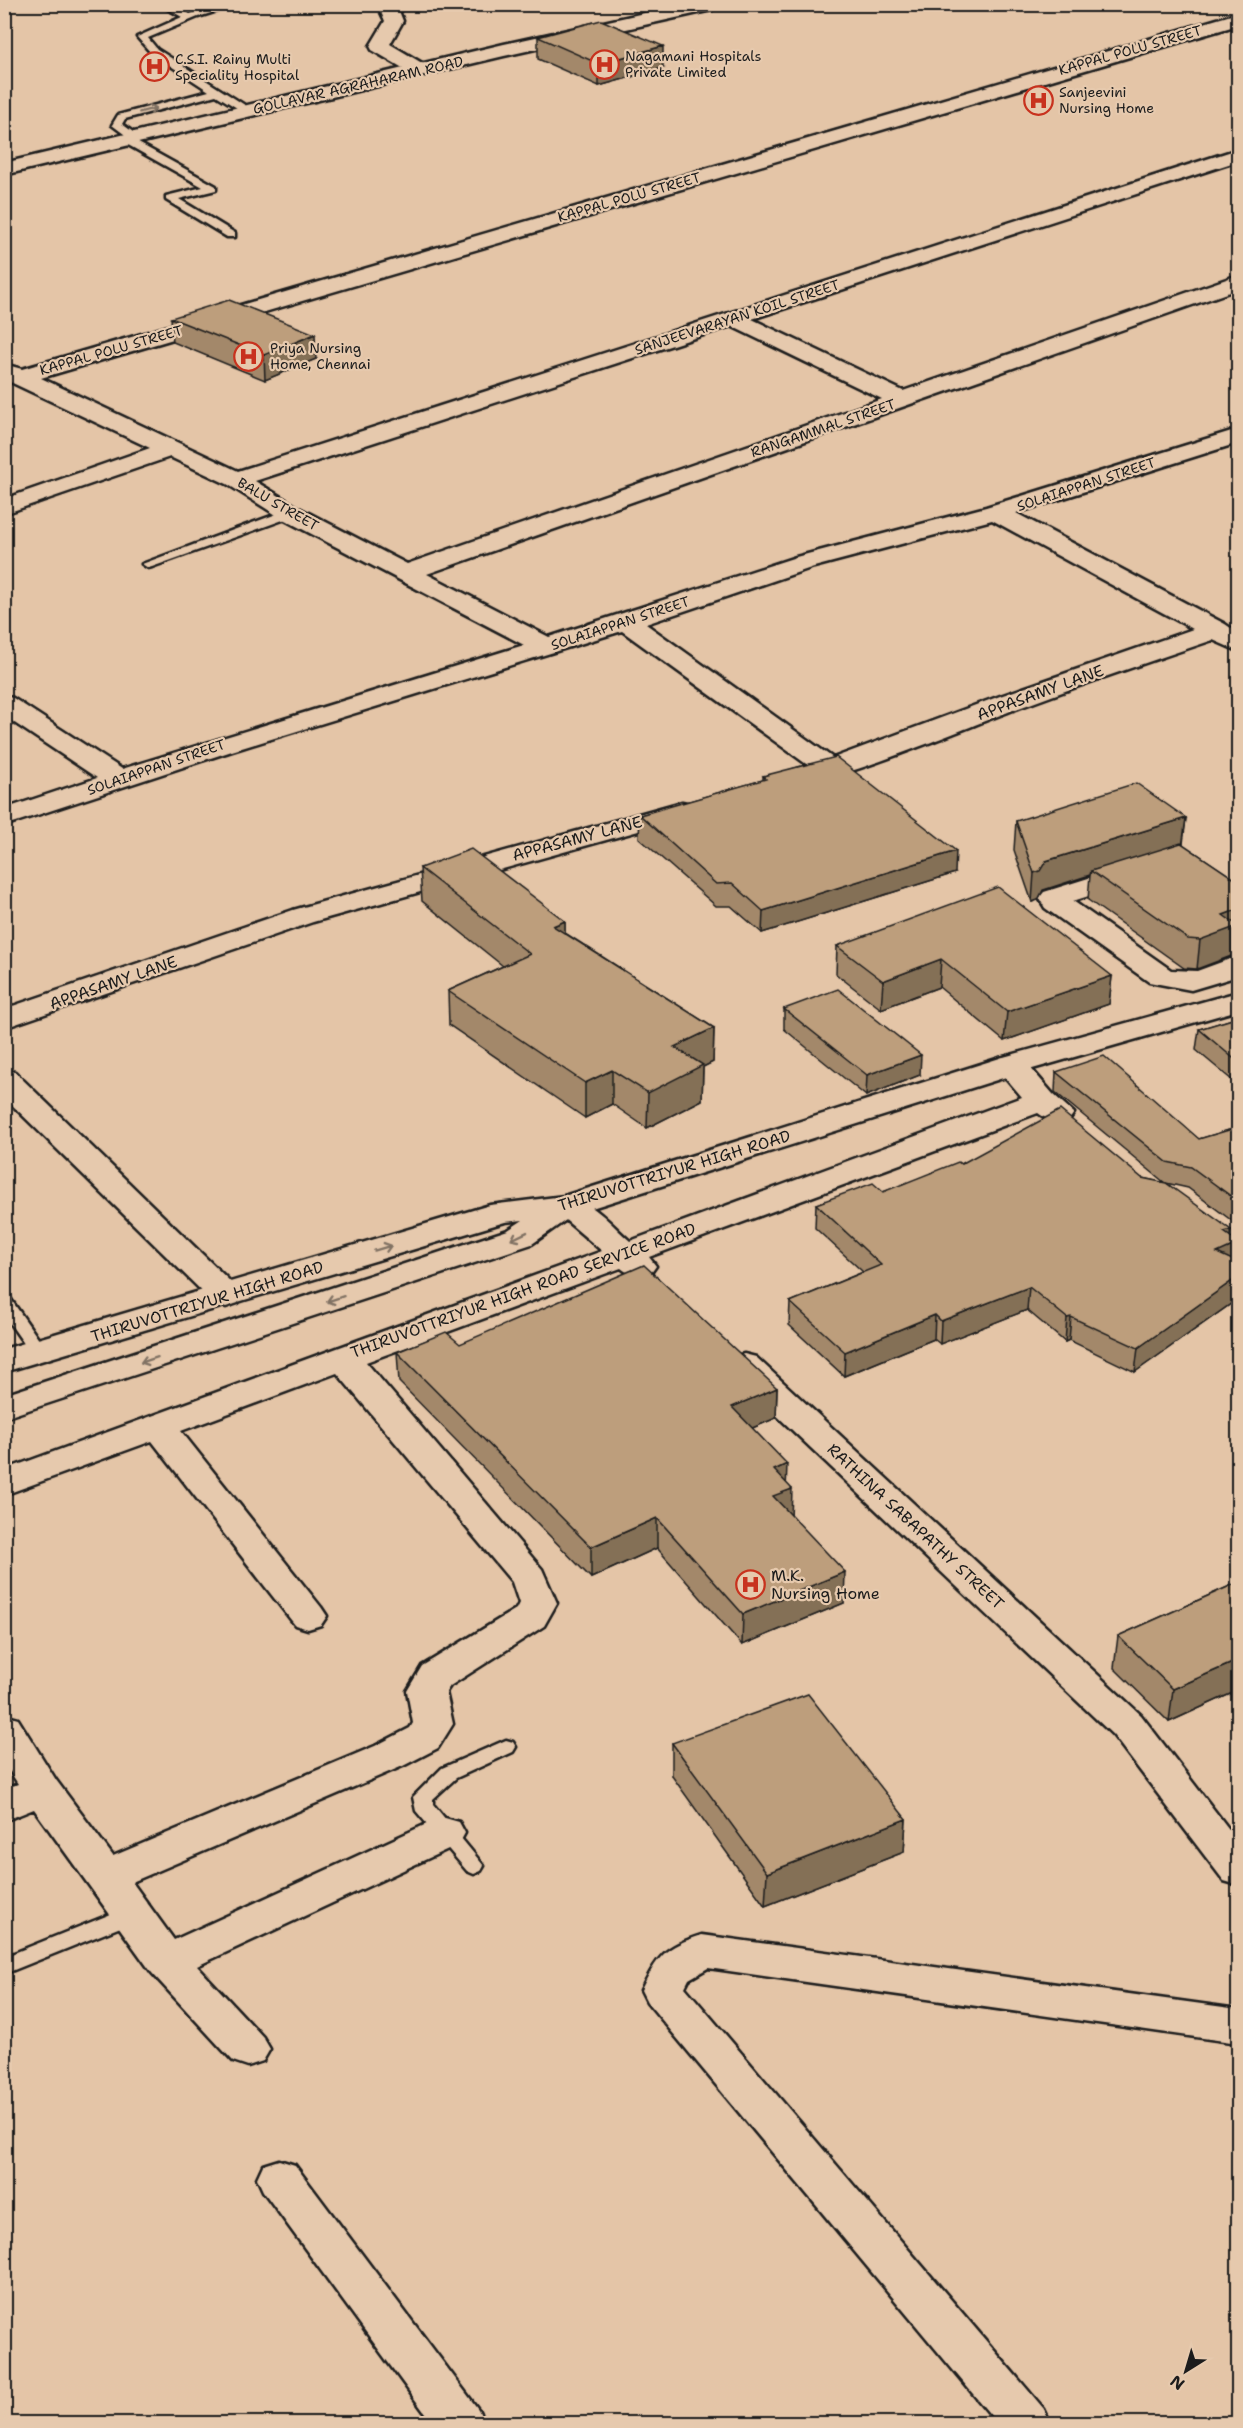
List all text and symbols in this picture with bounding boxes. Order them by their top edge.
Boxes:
street label: KAPPAL POLU STREET [1056,21,1204,79]
place label: Nagamani Hospitals Private Limited [625,47,762,81]
hospital icon: Nagamani Hospitals Private Limited [588,48,620,80]
place label: C.S.I. Rainy Multi Speciality Hospital [175,50,300,84]
hospital icon: C.S.I. Rainy Multi Speciality Hospital [138,51,170,83]
street label: GOLLAVAR AGRAHARAM ROAD [251,52,465,118]
place label: Sanjeevini Nursing Home [1059,83,1154,117]
hospital icon: Sanjeevini Nursing Home [1022,84,1054,116]
one-way arrow [139,104,158,115]
street label: KAPPAL POLU STREET [555,168,703,226]
street label: SANJEEVARAYAN KOIL STREET [632,275,842,359]
street label: KAPPAL POLU STREET [37,321,185,379]
place label: Priya Nursing Home, Chennai [270,339,371,373]
hospital icon: Priya Nursing Home, Chennai [233,340,265,372]
street label: RANGAMMAL STREET [748,395,898,461]
street label: SOLAIAPPAN STREET [1014,453,1158,515]
street label: BALU STREET [234,473,322,535]
street label: SOLAIAPPAN STREET [548,592,692,654]
street label: APPASAMY LANE [974,660,1107,725]
street label: SOLAIAPPAN STREET [85,735,228,799]
street label: APPASAMY LANE [510,811,644,866]
street label: APPASAMY LANE [47,951,180,1014]
street label: THIRUVOTTRIYUR HIGH ROAD [555,1125,793,1216]
street label: THIRUVOTTRIYUR HIGH ROAD SERVICE ROAD [348,1218,699,1363]
one-way arrow [511,1231,529,1243]
one-way arrow [373,1242,392,1253]
street label: THIRUVOTTRIYUR HIGH ROAD [88,1256,326,1347]
one-way arrow [326,1294,345,1305]
one-way arrow [140,1355,159,1366]
street label: RATHINA SABAPATHY STREET [823,1439,1009,1614]
place label: M.K. Nursing Home [771,1565,880,1604]
hospital icon: M.K. Nursing Home [734,1568,766,1600]
north arrow [1156,2341,1216,2401]
text: N [1166,2370,1189,2395]

